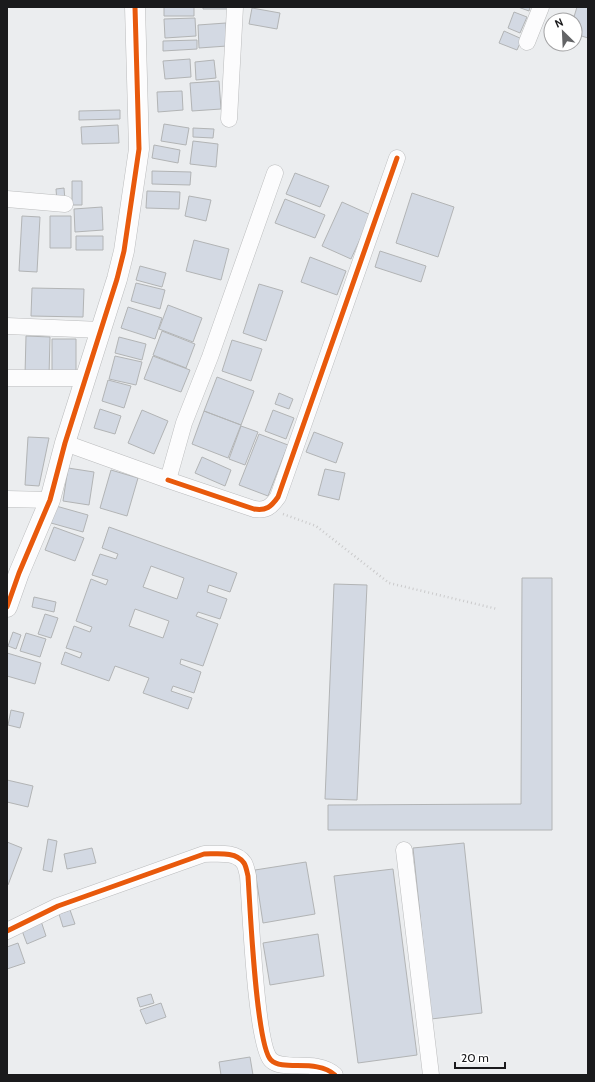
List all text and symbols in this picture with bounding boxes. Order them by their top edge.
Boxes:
north arrow [543,12,583,52]
text: N [553,15,565,31]
scale bar [455,1044,505,1070]
text: 20 m [461,1050,489,1065]

